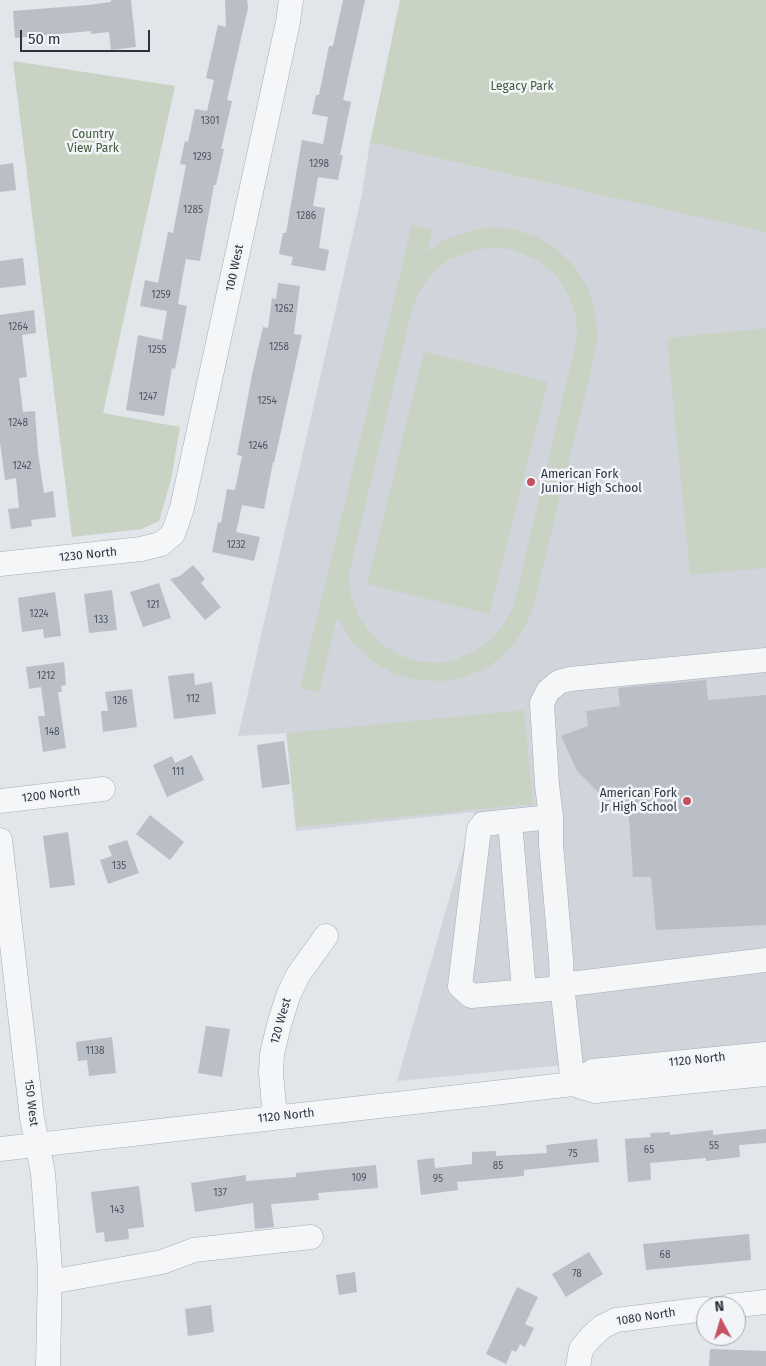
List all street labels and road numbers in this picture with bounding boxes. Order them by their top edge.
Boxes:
street label: 100 West [223,243,247,293]
street label: 1230 North [58,545,118,565]
street label: 1200 North [21,784,81,806]
street label: 120 West [268,996,294,1046]
street label: 1120 North [668,1050,726,1070]
street label: 150 West [21,1079,41,1127]
street label: 1120 North [257,1106,315,1126]
street label: 1080 North [615,1305,677,1329]

